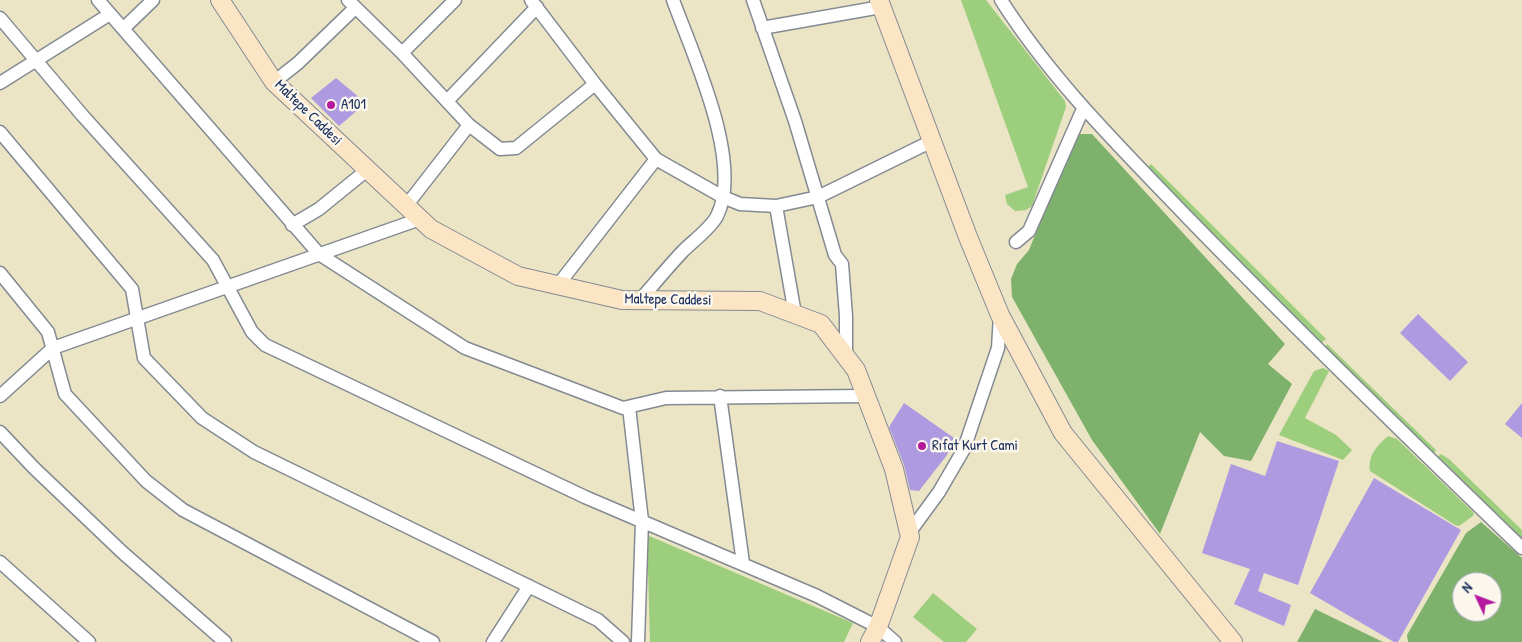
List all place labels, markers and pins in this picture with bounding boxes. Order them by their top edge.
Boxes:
place label: A101 [341,96,366,114]
marker: A101 [325,99,337,111]
place label: Rıfat Kurt Cami [932,437,1018,455]
marker: Rıfat Kurt Cami [916,440,928,452]

